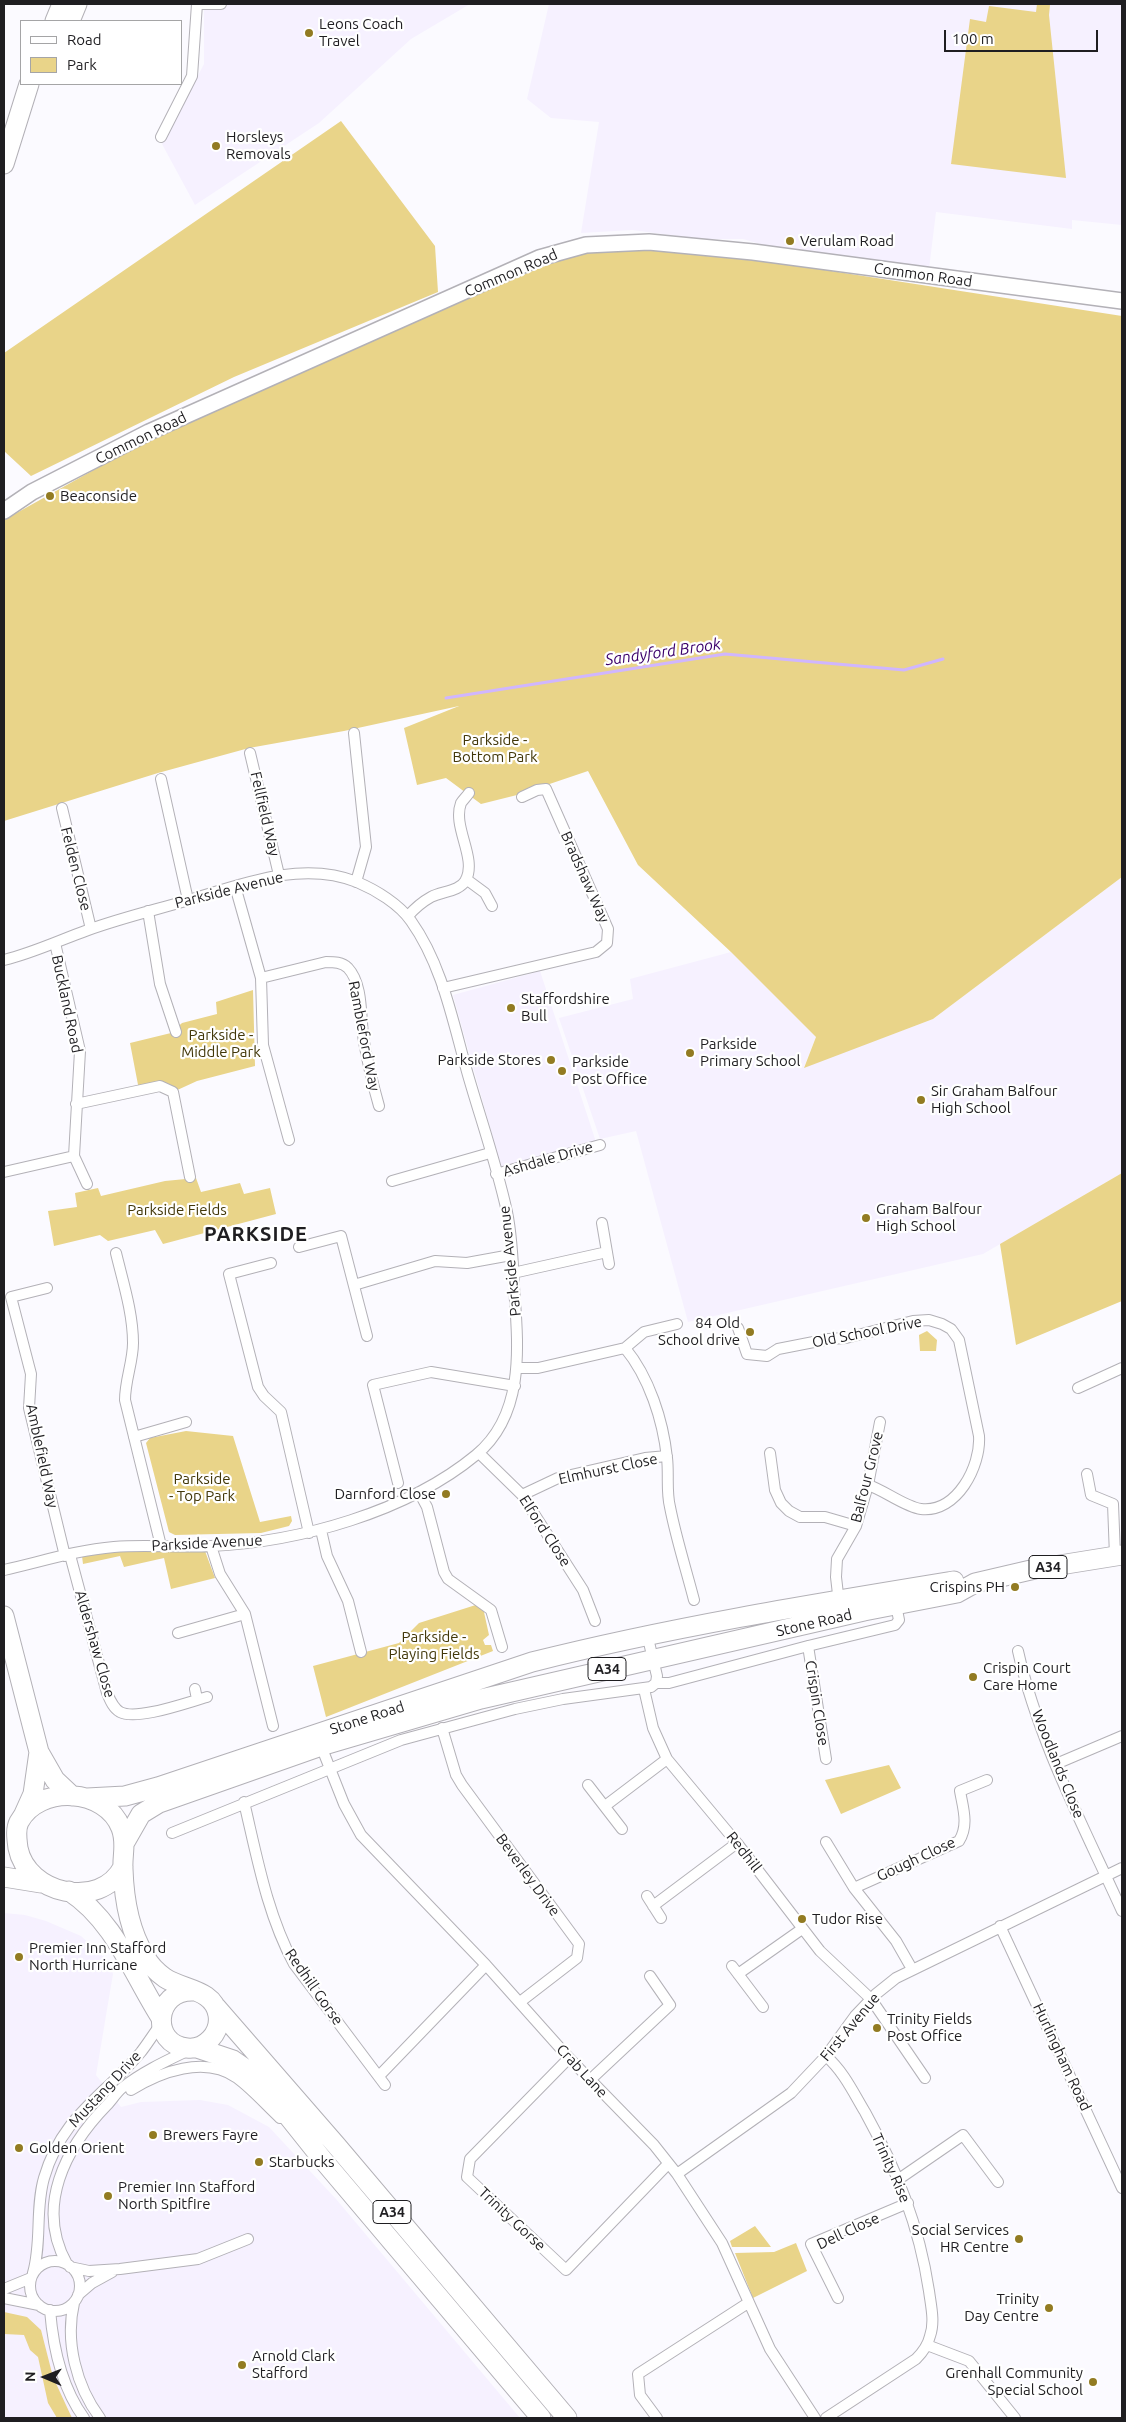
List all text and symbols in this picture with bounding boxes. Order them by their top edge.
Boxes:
place label: Leons Coach Travel [319,15,403,50]
legend [20,20,182,85]
scale bar [946,20,1100,52]
marker: Leons Coach Travel [303,27,315,39]
text: 100 m [952,30,994,47]
text: Road [67,31,102,48]
text: Park [67,56,97,73]
place label: Horsleys Removals [226,128,291,163]
marker: Horsleys Removals [210,140,222,152]
place label: Verulam Road [800,232,894,250]
marker: Verulam Road [784,235,796,247]
street label: Common Road [462,245,560,301]
street label: Common Road [873,259,973,291]
street label: Common Road [92,408,190,468]
place label: Beaconside [60,487,137,505]
marker: Beaconside [44,490,56,502]
water label: Sandyford Brook [604,634,722,670]
park label: Parkside - Bottom Park [452,731,538,766]
street label: Fellfield Way [247,770,283,858]
street label: Felden Close [57,825,95,913]
street label: Bradshaw Way [557,829,613,925]
street label: Parkside Avenue [173,868,285,912]
street label: Buckland Road [48,953,86,1055]
street label: Rambleford Way [344,979,384,1093]
place label: Staffordshire Bull [521,990,610,1025]
marker: Staffordshire Bull [505,1002,517,1014]
park label: Parkside - Middle Park [181,1026,261,1061]
place label: Parkside Primary School [700,1035,801,1070]
marker: Parkside Primary School [684,1047,696,1059]
place label: Parkside Stores [438,1051,541,1069]
place label: Parkside Post Office [572,1053,647,1088]
marker: Parkside Stores [545,1054,557,1066]
marker: Parkside Post Office [556,1065,568,1077]
place label: Sir Graham Balfour High School [931,1082,1057,1117]
marker: Sir Graham Balfour High School [915,1094,927,1106]
street label: Ashdale Drive [501,1138,595,1180]
place label: Graham Balfour High School [876,1200,982,1235]
park label: Parkside Fields [127,1201,227,1219]
street label: Parkside Avenue [495,1205,525,1317]
marker: Graham Balfour High School [860,1212,872,1224]
district label: PARKSIDE [203,1222,309,1246]
street label: Old School Drive [811,1313,923,1351]
place label: 84 Old School drive [658,1314,740,1349]
marker: 84 Old School drive [744,1326,756,1338]
street label: Amblefield Way [22,1402,62,1510]
street label: Balfour Grove [847,1430,887,1524]
street label: Elmhurst Close [557,1450,659,1488]
park label: Parkside - Top Park [169,1470,235,1505]
place label: Darnford Close [334,1485,436,1503]
marker: Darnford Close [440,1488,452,1500]
street label: Elford Close [515,1492,575,1570]
street label: Parkside Avenue [151,1531,263,1555]
road number: A34 [1029,1555,1067,1578]
place label: Crispins PH [930,1578,1005,1596]
marker: Crispins PH [1009,1581,1021,1593]
street label: Aldershaw Close [71,1588,119,1700]
street label: Stone Road [774,1606,854,1640]
park label: Parkside - Playing Fields [388,1628,480,1663]
road number: A34 [588,1658,626,1680]
street label: Crispin Close [801,1659,833,1747]
place label: Crispin Court Care Home [983,1659,1071,1694]
marker: Crispin Court Care Home [967,1671,979,1683]
street label: Stone Road [327,1697,407,1739]
street label: Woodlands Close [1028,1707,1088,1821]
street label: Redhill [723,1828,765,1876]
street label: Beverley Drive [492,1830,564,1920]
street label: Gough Close [874,1833,958,1885]
place label: Tudor Rise [812,1910,883,1928]
marker: Tudor Rise [796,1913,808,1925]
place label: Premier Inn Stafford North Hurricane [29,1939,166,1974]
street label: Redhill Gorse [281,1945,347,2029]
marker: Premier Inn Stafford North Hurricane [13,1951,25,1963]
street label: First Avenue [816,1989,884,2065]
street label: Hurlingham Road [1029,2000,1095,2114]
place label: Trinity Fields Post Office [887,2010,972,2045]
marker: Trinity Fields Post Office [871,2022,883,2034]
street label: Crab Lane [553,2040,611,2102]
street label: Mustang Drive [65,2047,145,2131]
place label: Brewers Fayre [163,2126,258,2144]
marker: Brewers Fayre [147,2129,159,2141]
street label: Trinity Rise [868,2131,914,2205]
place label: Golden Orient [29,2139,124,2157]
marker: Golden Orient [13,2142,25,2154]
place label: Starbucks [269,2153,335,2171]
marker: Starbucks [253,2156,265,2168]
place label: Premier Inn Stafford North Spitfire [118,2178,255,2213]
street label: Trinity Gorse [475,2183,549,2255]
marker: Premier Inn Stafford North Spitfire [102,2190,114,2202]
road number: A34 [373,2200,411,2224]
street label: Dell Close [814,2209,882,2253]
place label: Social Services HR Centre [912,2221,1009,2256]
marker: Social Services HR Centre [1013,2233,1025,2245]
place label: Trinity Day Centre [964,2290,1039,2325]
marker: Trinity Day Centre [1043,2302,1055,2314]
place label: Arnold Clark Stafford [252,2347,335,2382]
north arrow [20,2352,70,2402]
marker: Arnold Clark Stafford [236,2359,248,2371]
place label: Grenhall Community Special School [945,2364,1083,2399]
text: N [22,2371,38,2382]
marker: Grenhall Community Special School [1087,2376,1099,2388]

